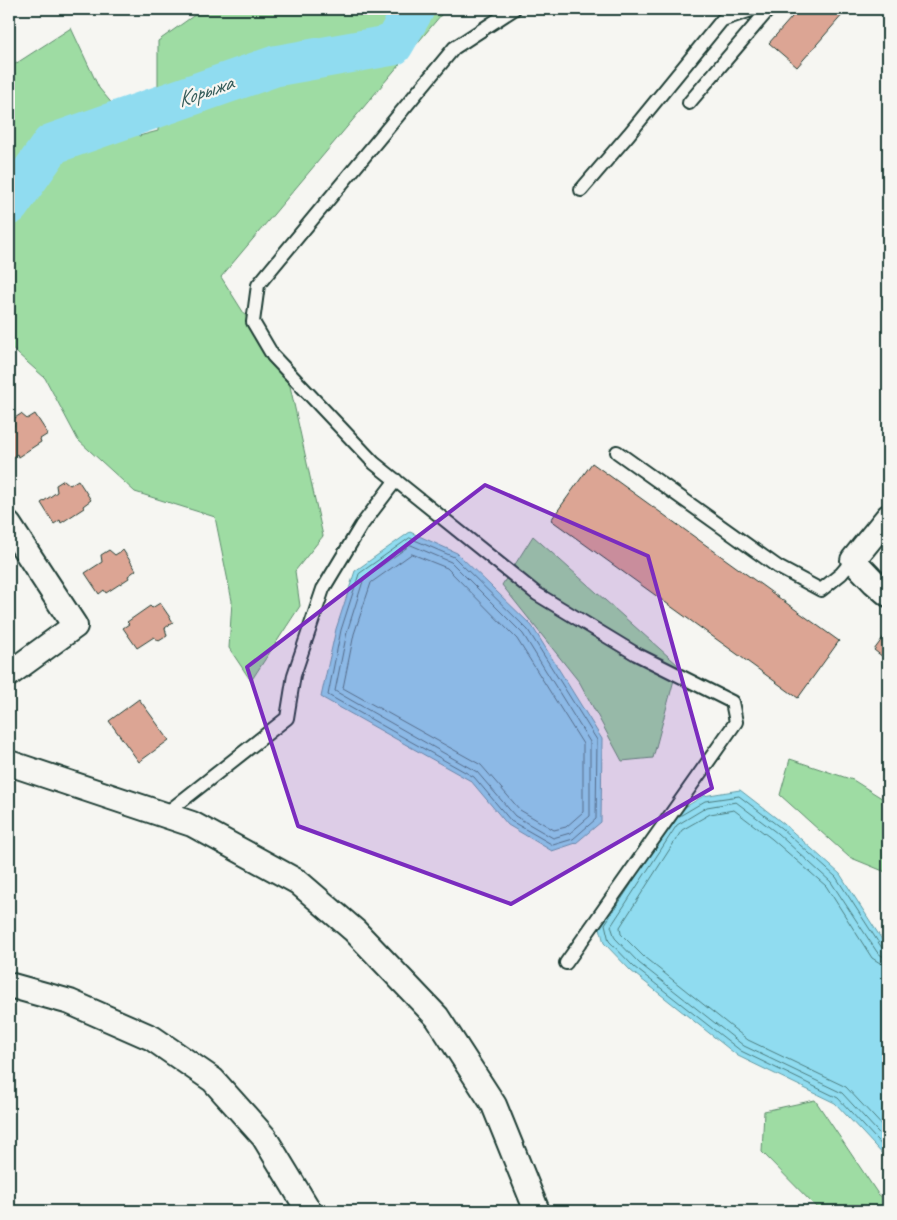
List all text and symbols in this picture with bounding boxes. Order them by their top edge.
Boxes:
water label: Корыжа [173,68,239,114]

